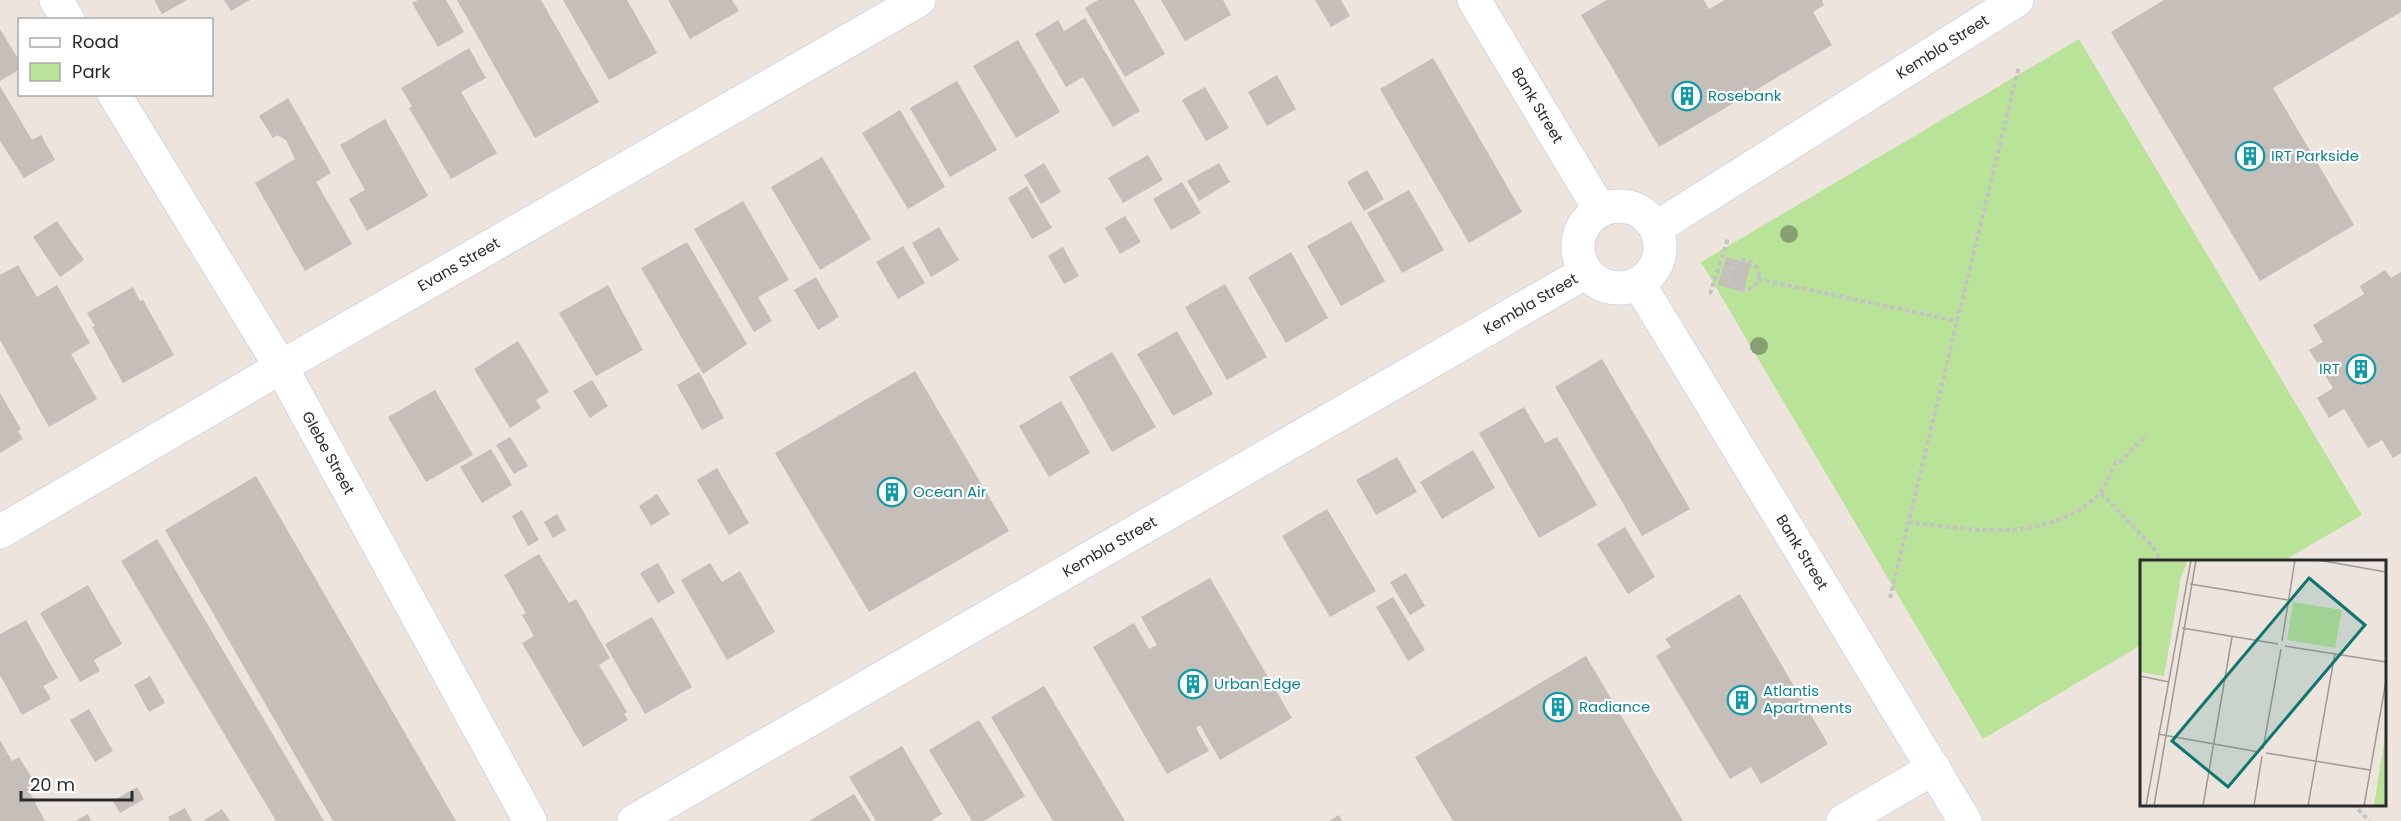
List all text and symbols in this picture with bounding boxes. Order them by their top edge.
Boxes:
street label: Kembla Street [1892,9,1993,84]
legend [18,18,213,96]
text: Road [72,29,119,54]
text: Park [72,59,111,84]
street label: Bank Street [1507,64,1569,147]
building icon: Rosebank [1671,80,1703,112]
place label: Rosebank [1708,85,1782,106]
building icon: IRT Parkside [2234,140,2266,172]
place label: IRT Parkside [2271,145,2359,166]
street label: Evans Street [414,232,503,296]
street label: Kembla Street [1479,268,1581,339]
building icon: IRT [2345,353,2377,385]
place label: IRT [2319,358,2340,379]
street label: Glebe Street [297,407,360,498]
building icon: Ocean Air [876,476,908,508]
place label: Ocean Air [913,481,987,502]
street label: Kembla Street [1058,511,1160,582]
street label: Bank Street [1771,511,1833,594]
inset map [2140,560,2386,806]
building icon: Urban Edge [1177,668,1209,700]
place label: Urban Edge [1214,673,1301,694]
place label: Atlantis Apartments [1763,680,1852,718]
building icon: Atlantis Apartments [1726,684,1758,716]
building icon: Radiance [1542,691,1574,723]
place label: Radiance [1579,696,1650,717]
scale bar [21,764,132,802]
text: 20 m [30,772,75,797]

